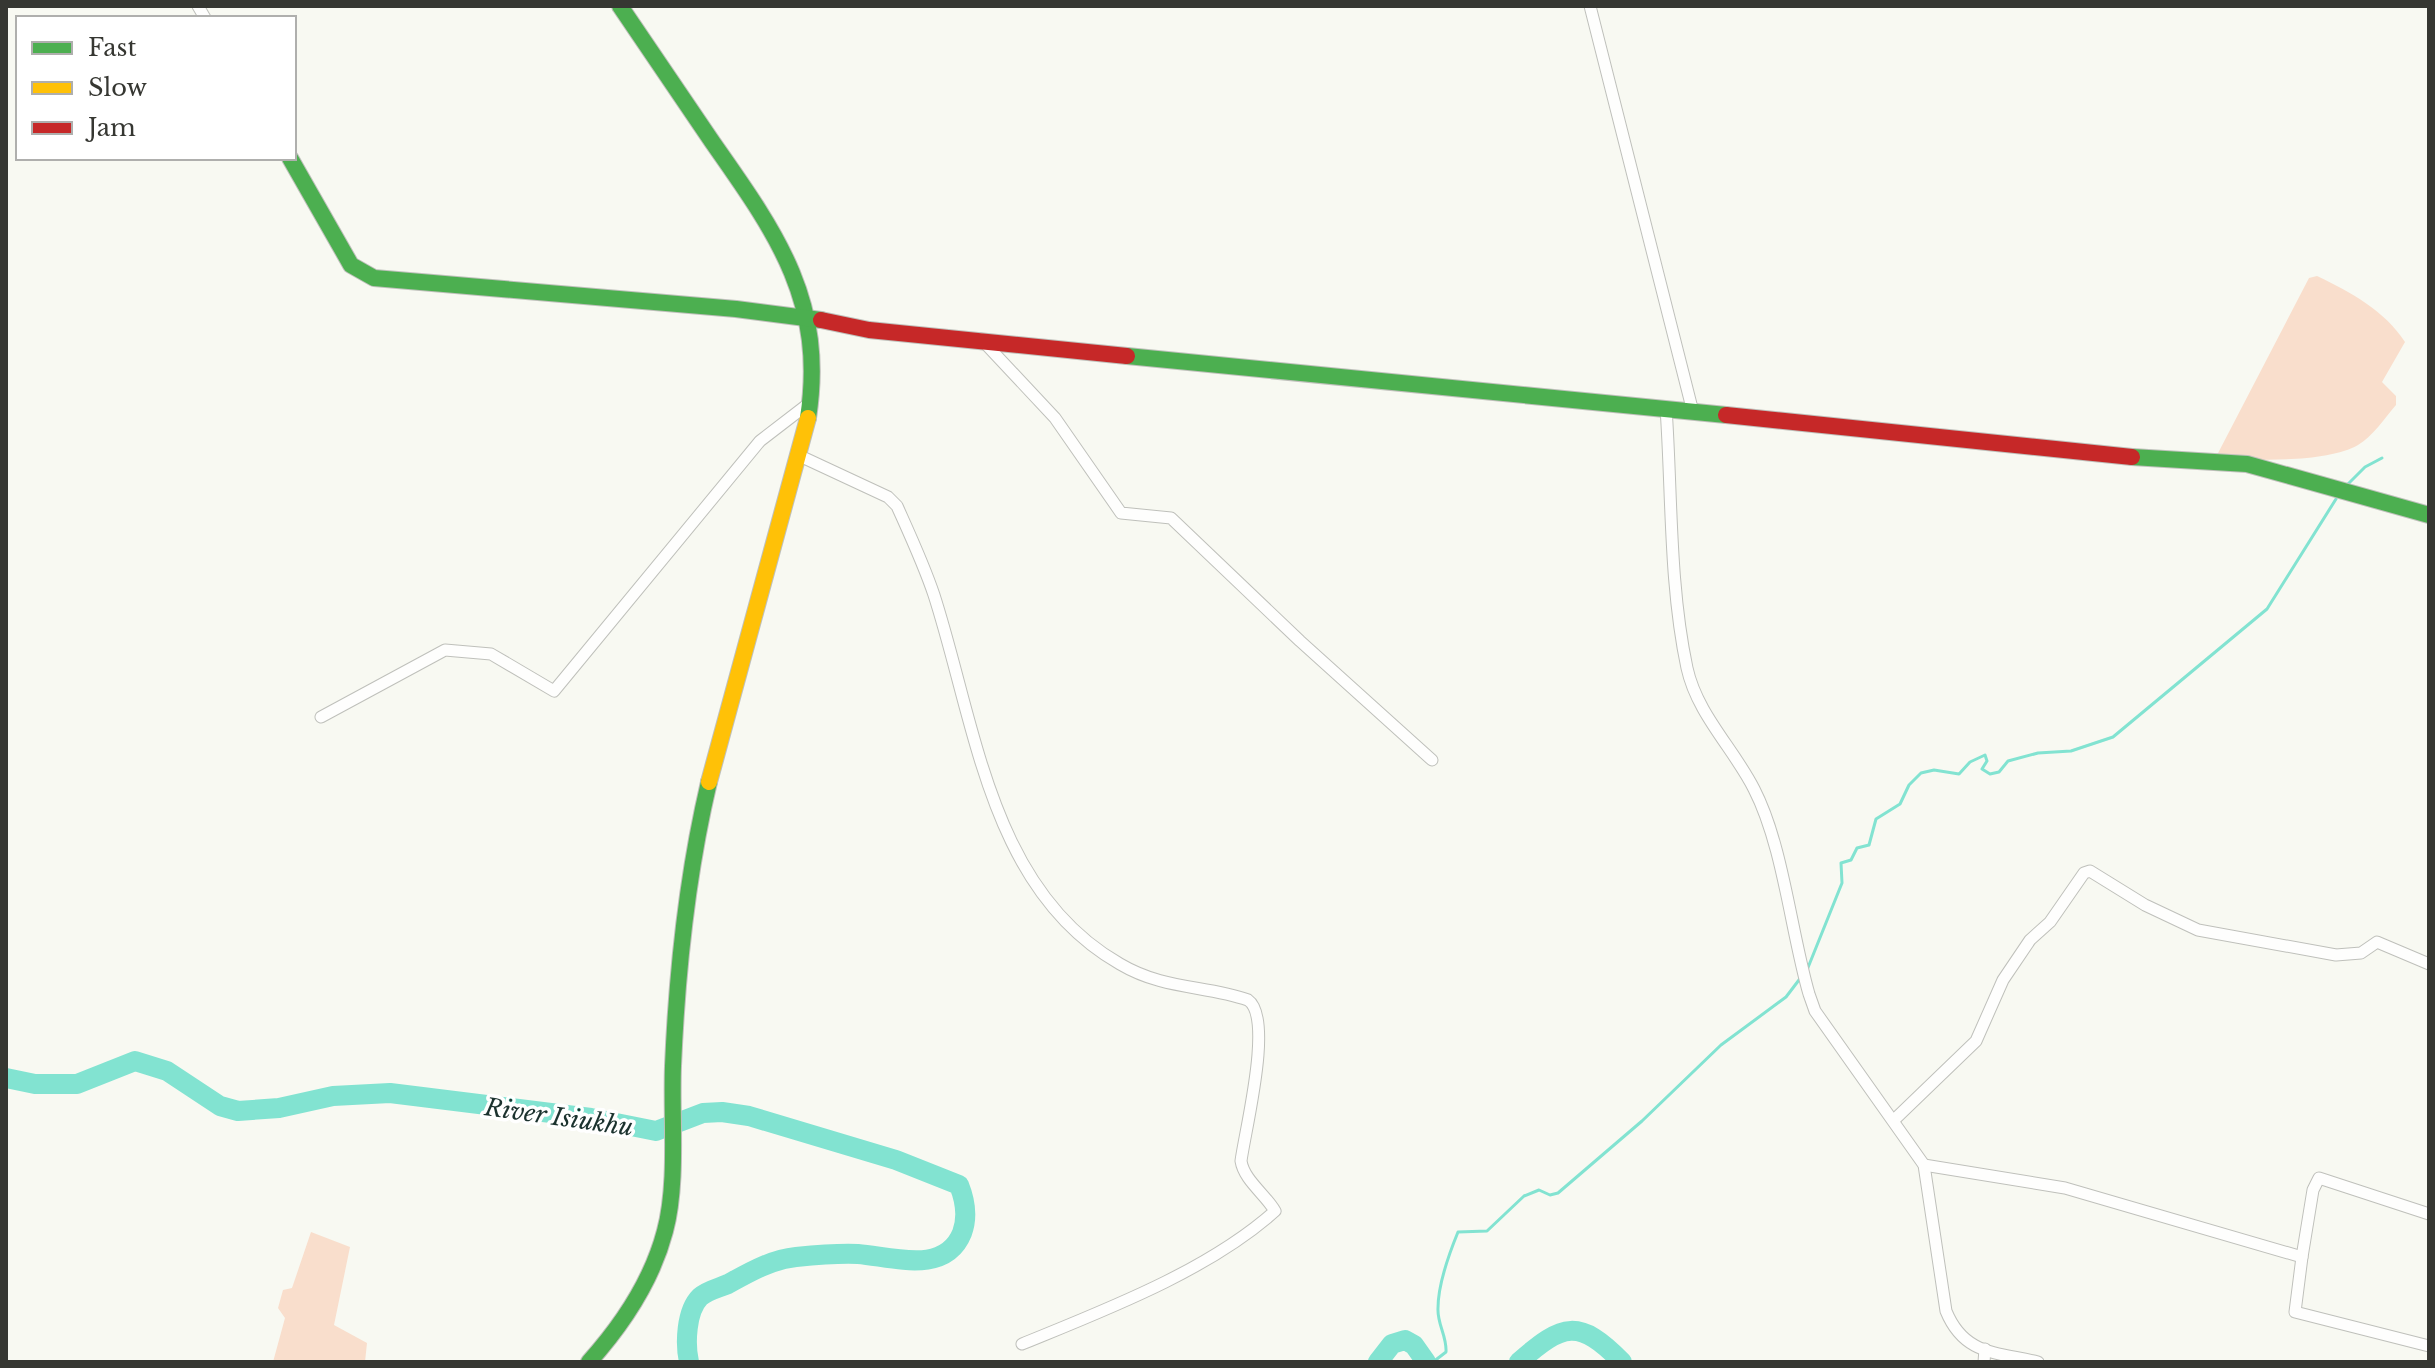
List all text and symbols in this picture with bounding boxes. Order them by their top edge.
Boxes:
legend [16,16,296,160]
text: Fast [88,33,136,62]
text: Slow [88,73,147,102]
text: Jam [85,113,136,142]
water label: River Isiukhu [482,1092,635,1142]

